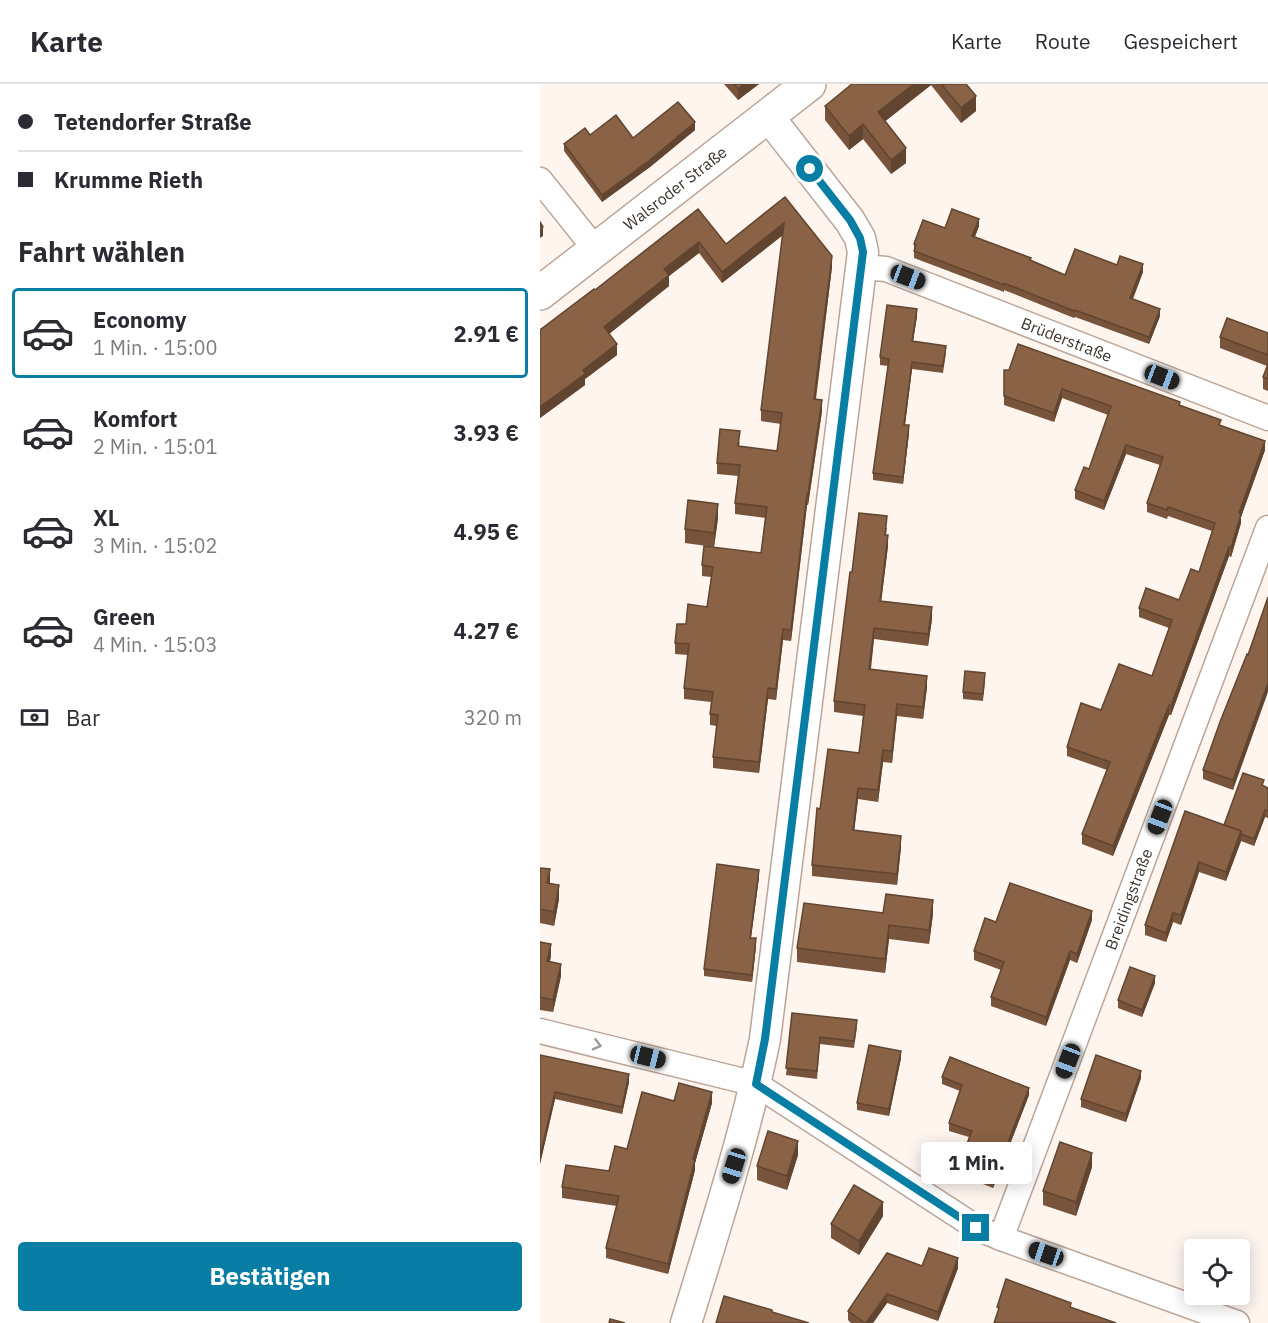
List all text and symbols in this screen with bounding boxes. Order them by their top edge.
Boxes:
text: Karte [30,23,103,60]
text: Karte [951,27,1002,55]
text: Route [1035,27,1091,55]
text: Gespeichert [1124,27,1238,55]
text: Tetendorfer Straße [54,107,252,136]
street label: Walsroder Straße [619,142,731,235]
route start [796,155,823,182]
text: Krumme Rieth [54,165,203,194]
text: Fahrt wählen [18,234,185,269]
car [888,262,928,292]
text: Economy [93,305,187,334]
icon: car [21,306,75,360]
street label: Brüderstraße [1018,313,1115,366]
text: 2.91 € [454,319,519,348]
text: 1 Min. · 15:00 [93,334,218,361]
car [1142,362,1182,392]
text: Komfort [93,404,178,433]
icon: car [21,405,75,459]
text: 3.93 € [454,418,519,447]
text: 2 Min. · 15:01 [93,433,218,460]
text: XL [93,503,119,532]
icon: car [21,504,75,558]
text: 4.95 € [454,517,519,546]
text: 3 Min. · 15:02 [93,532,218,559]
text: Green [93,602,155,631]
icon: car [21,603,75,657]
text: 4.27 € [454,616,519,645]
text: 4 Min. · 15:03 [93,631,218,658]
icon: cash [18,701,51,734]
text: Bar [66,703,100,732]
text: 320 m [464,704,522,731]
car [1145,797,1175,837]
street label: Breidingstraße [1100,846,1157,953]
one-way arrow [592,1037,602,1050]
car [1053,1041,1083,1081]
car [628,1044,668,1070]
callout: 1 Min. [920,1141,1032,1183]
car [720,1146,748,1186]
text: 1 Min. [948,1149,1005,1176]
route end [962,1214,989,1241]
map controls [1184,1239,1250,1305]
button: locate [1184,1239,1250,1305]
car [1026,1240,1066,1268]
button: Bestätigen [18,1242,522,1311]

